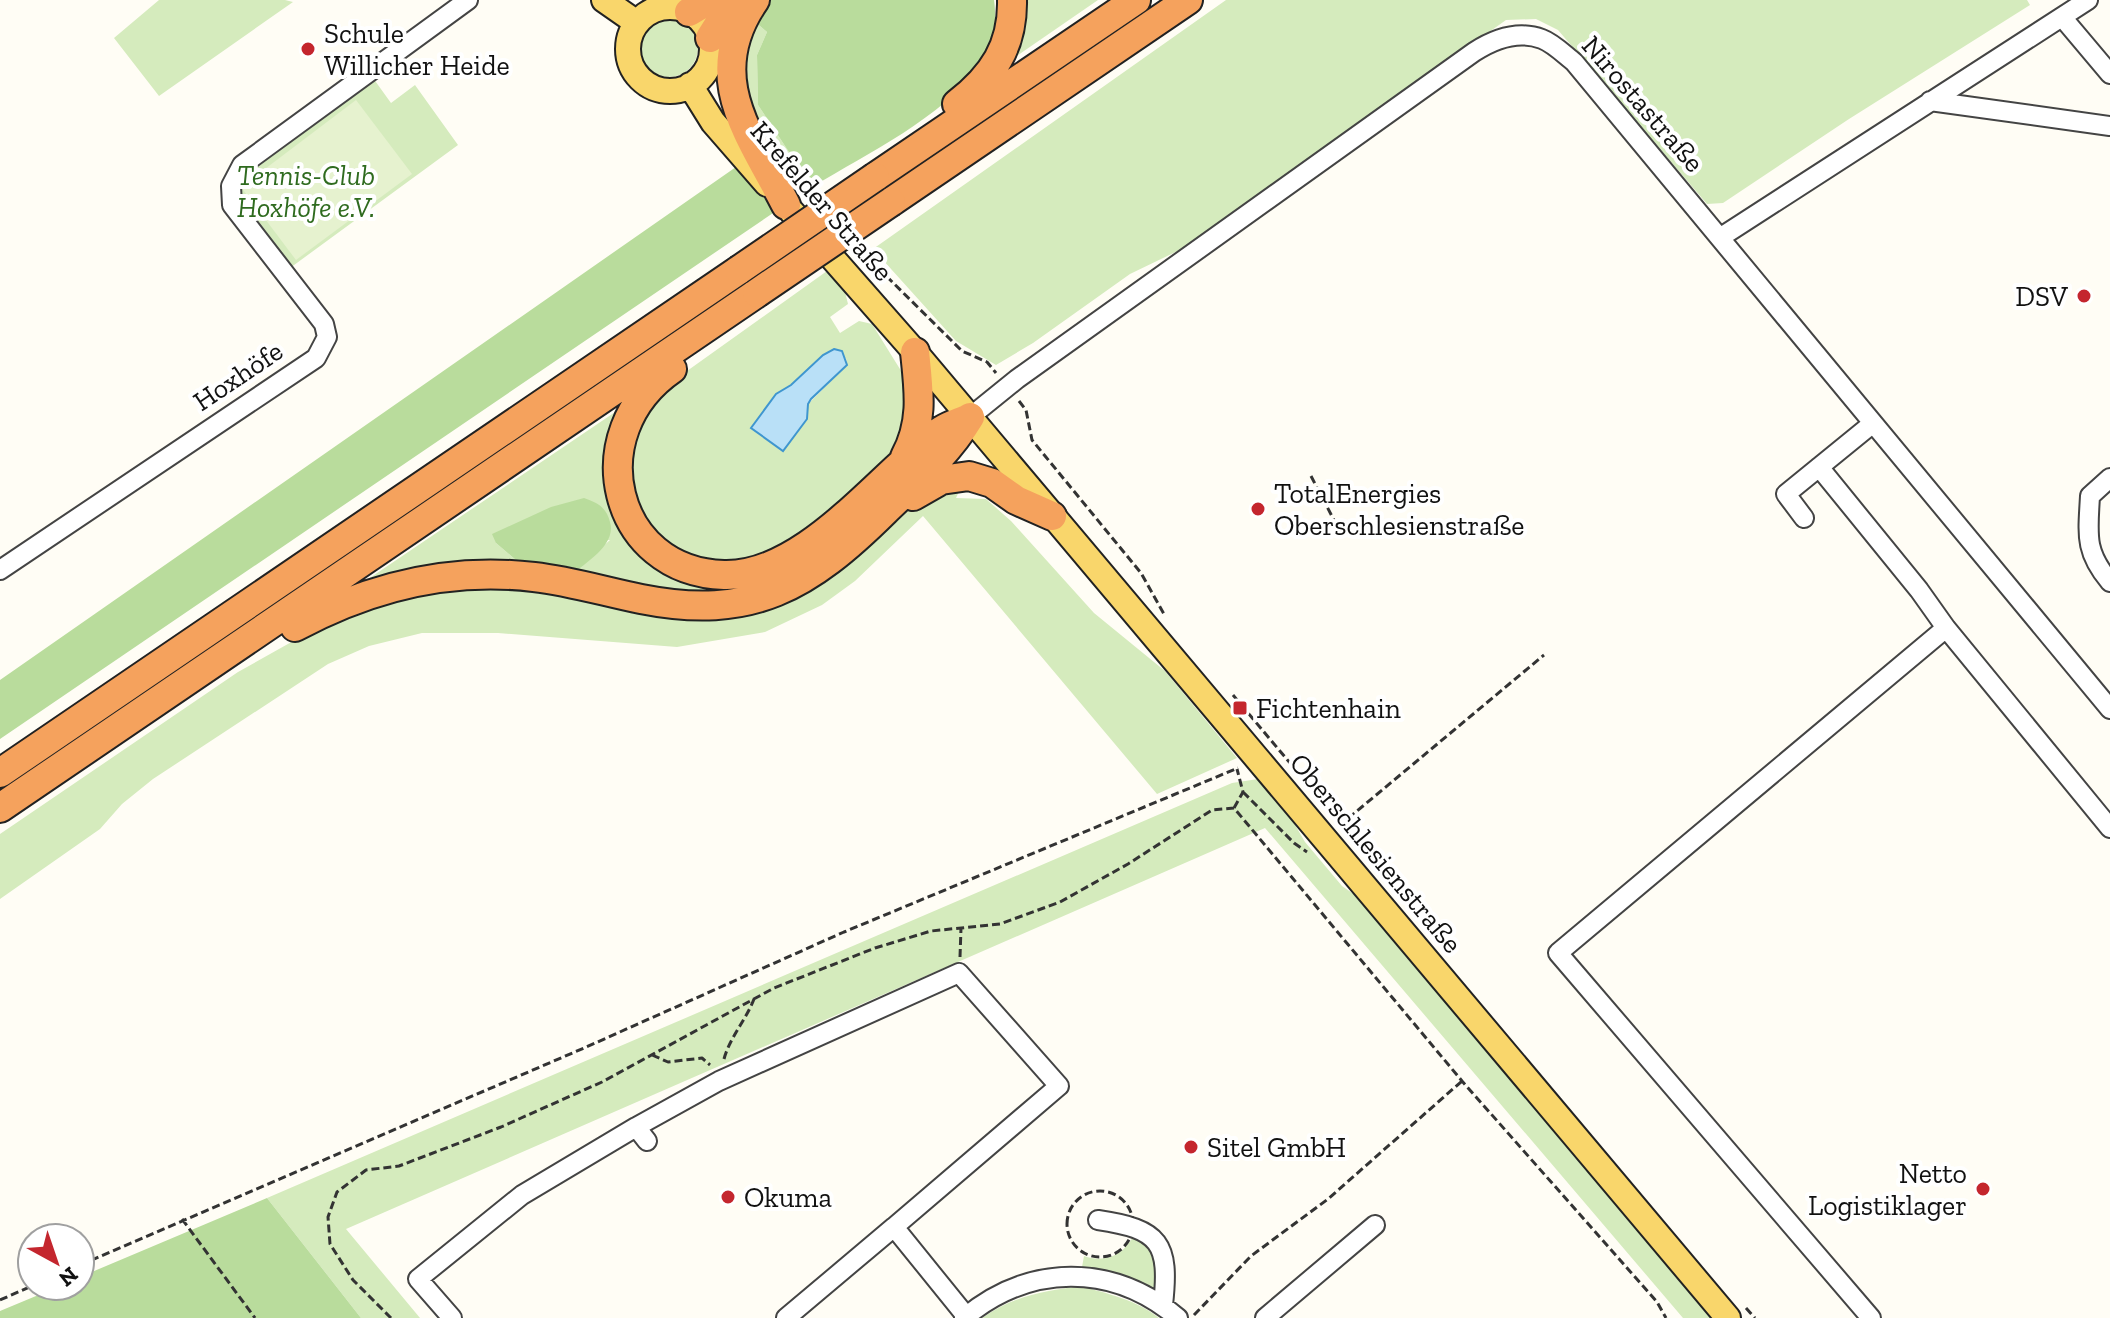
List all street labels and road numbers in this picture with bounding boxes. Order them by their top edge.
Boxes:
street label: Nirostastraße [1575,29,1711,179]
street label: Krefelder Straße [744,115,900,287]
street label: Hoxhöfe [187,334,289,418]
street label: Oberschlesienstraße [1283,747,1469,959]

